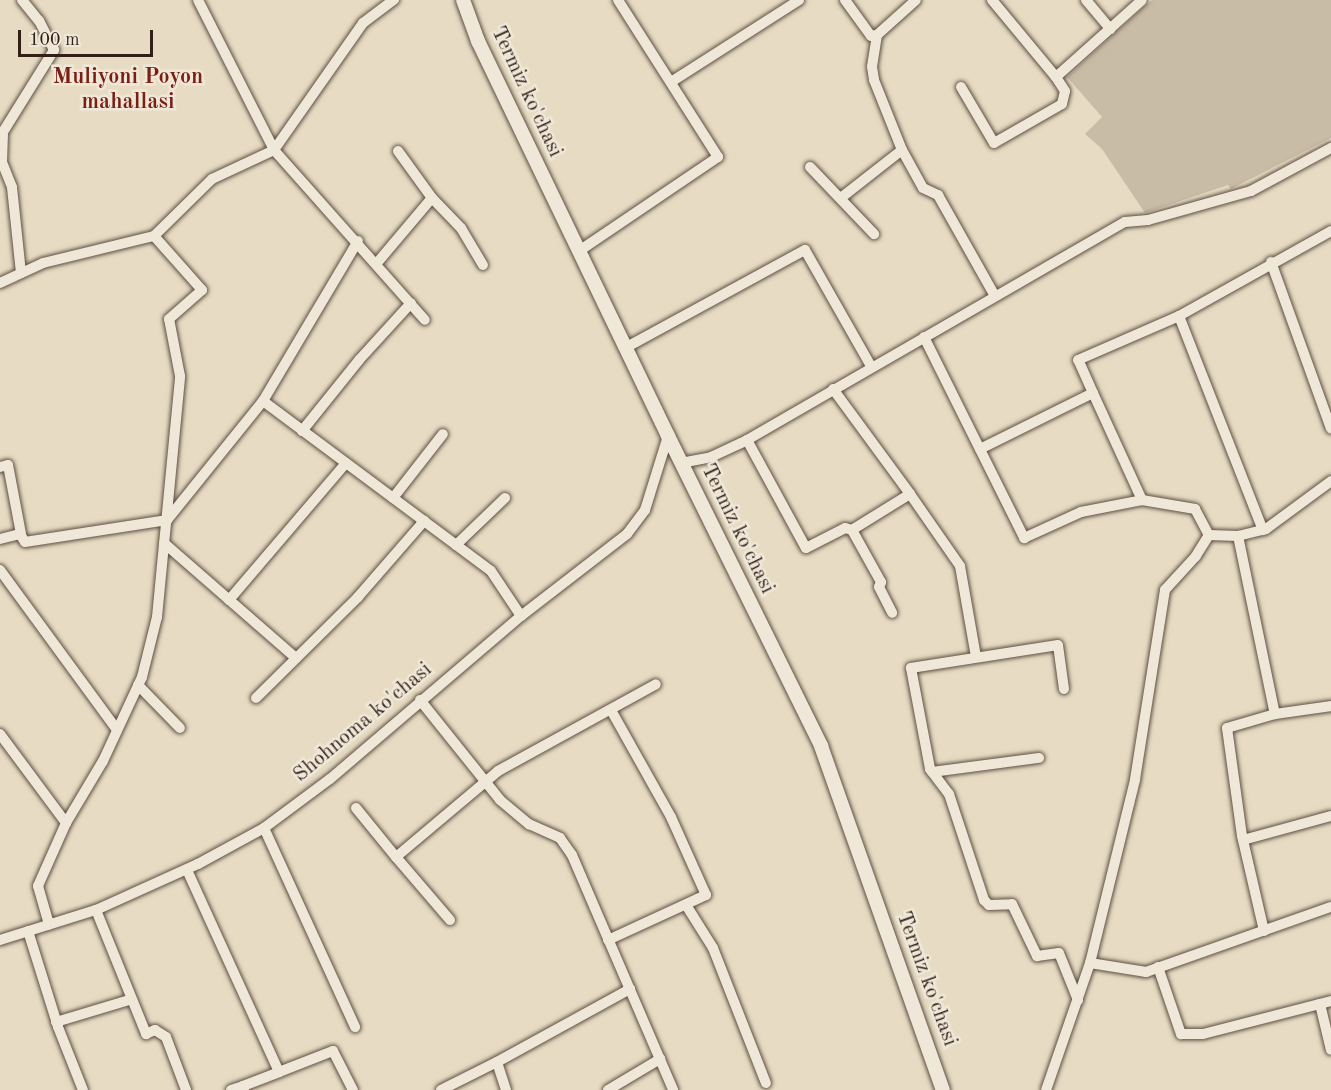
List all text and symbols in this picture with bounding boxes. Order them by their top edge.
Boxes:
scale bar [21,18,156,56]
street label: Termiz ko'chasi [485,23,567,161]
text: 100 m [29,31,80,49]
district label: Muliyoni Poyon mahallasi [53,64,203,116]
street label: Termiz ko'chasi [695,460,779,598]
street label: Shohnoma ko'chasi [289,658,437,788]
street label: Termiz ko'chasi [890,908,962,1050]

